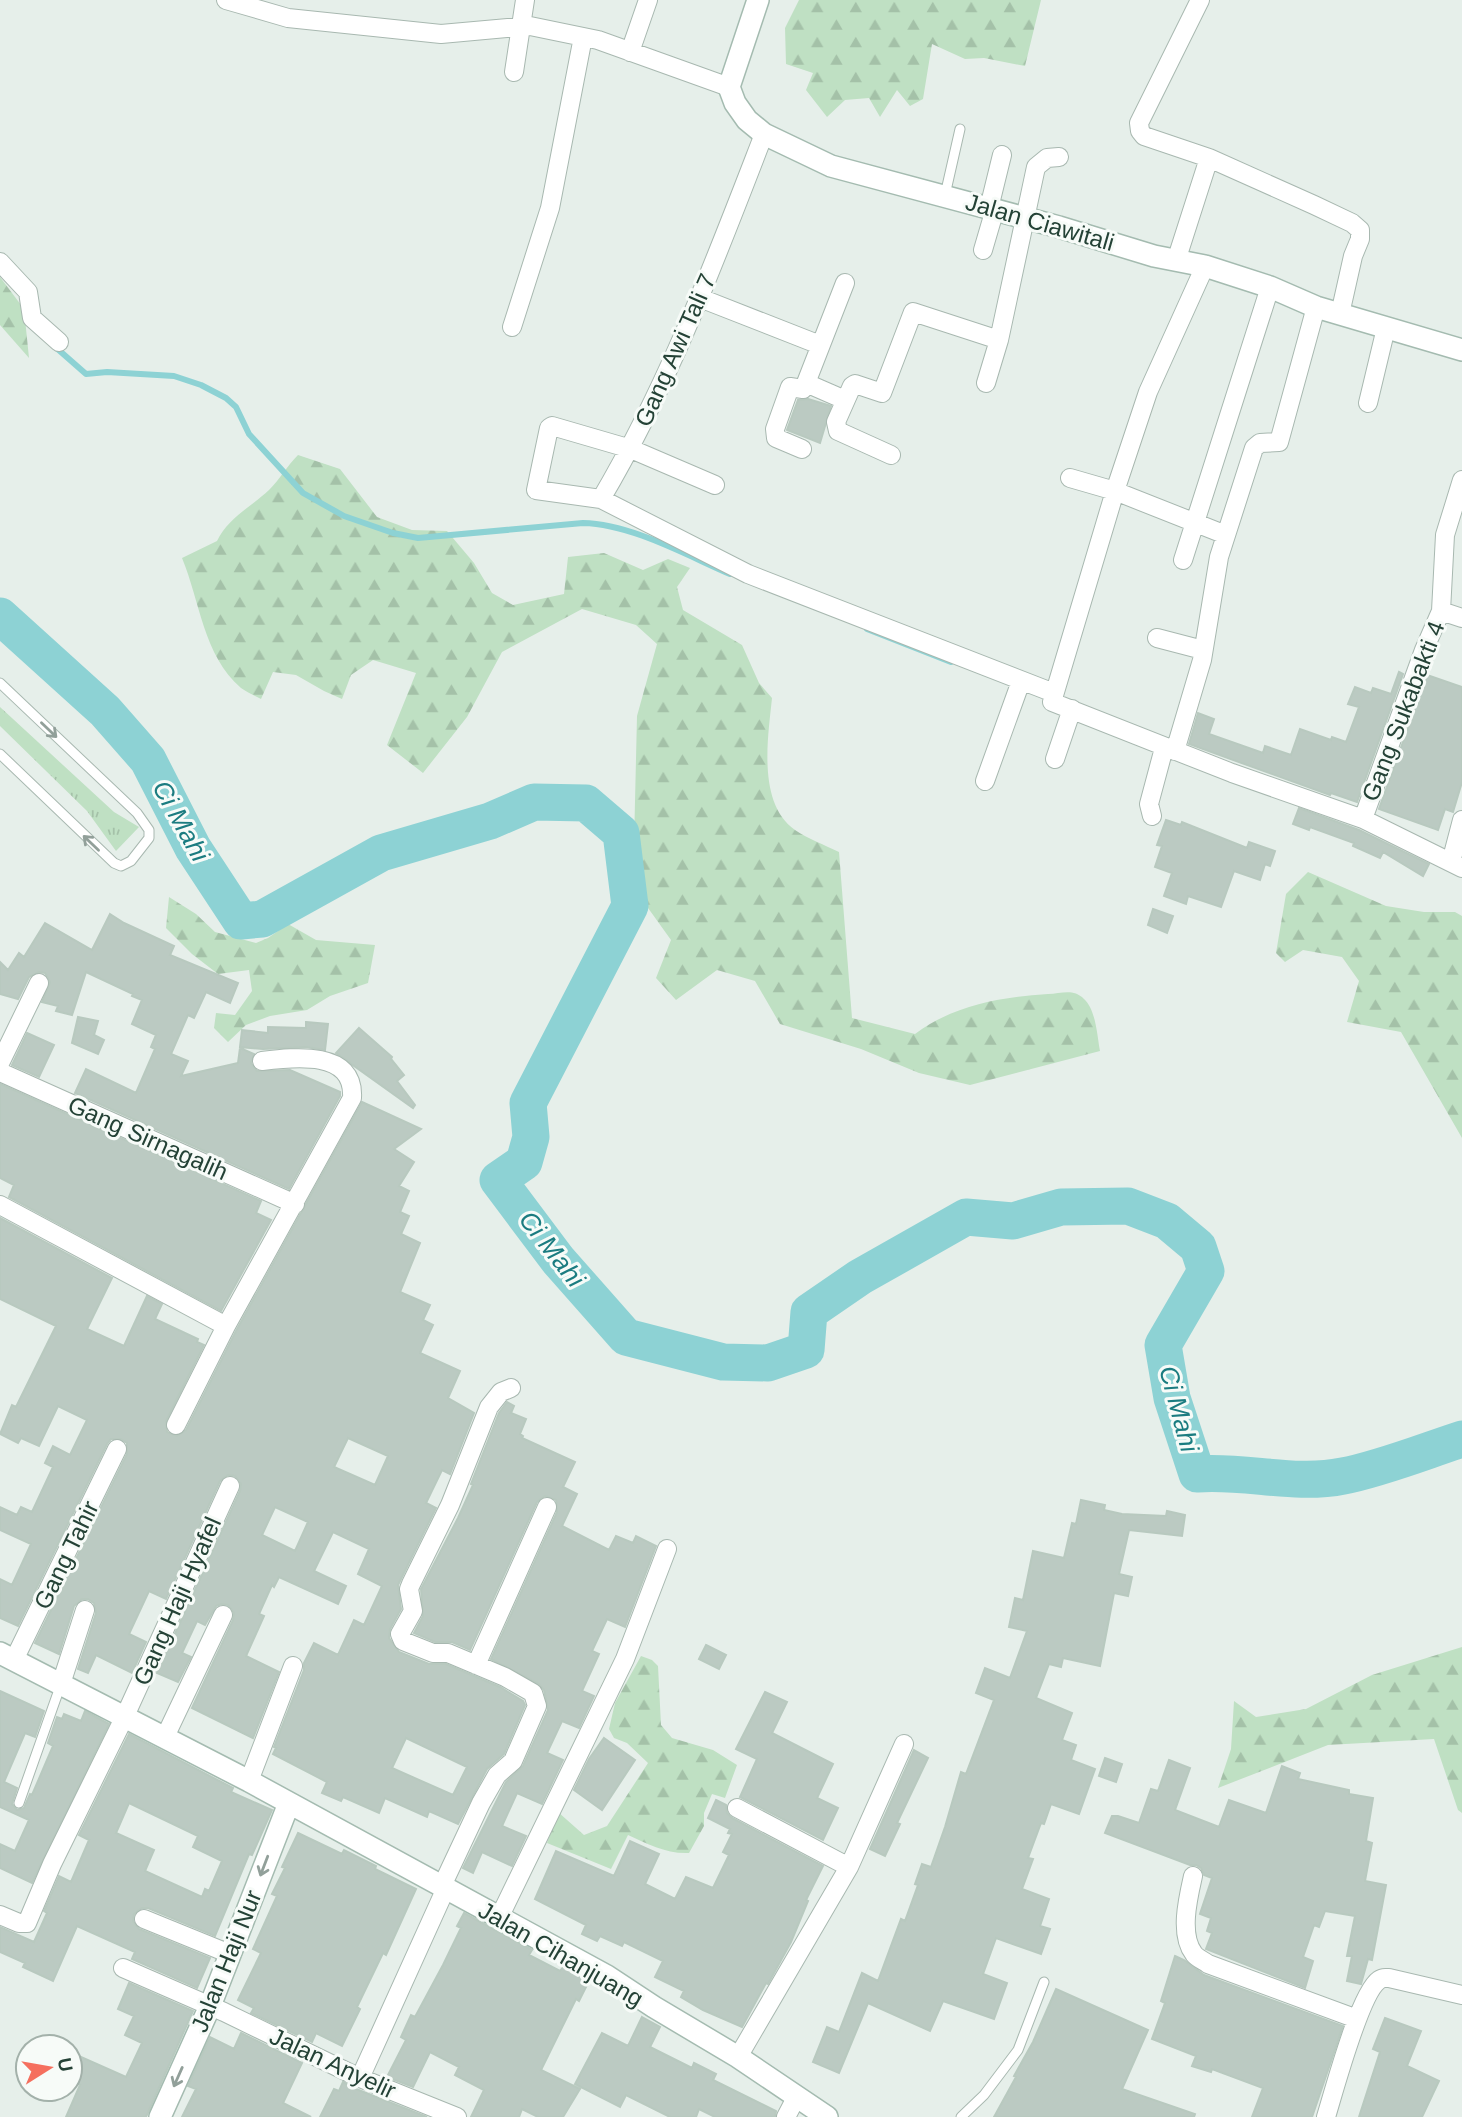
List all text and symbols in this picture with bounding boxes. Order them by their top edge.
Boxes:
street label: Jalan Ciawitali [963,188,1117,256]
street label: Gang Awi Tali 7 [629,269,721,431]
street label: Gang Sukabakti 4 [1356,617,1450,805]
one-way arrow [40,722,57,739]
water label: Ci Mahi [147,775,216,868]
one-way arrow [83,835,100,852]
street label: Gang Sirnagalih [64,1091,232,1185]
water label: Ci Mahi [513,1205,592,1294]
water label: Ci Mahi [1153,1363,1205,1457]
street label: Gang Tahir [28,1497,104,1613]
street label: Gang Haji Hyafel [128,1513,226,1689]
one-way arrow [257,1855,270,1877]
street label: Jalan Haji Nur [185,1886,267,2036]
street label: Jalan Cihanjuang [474,1896,648,2012]
street label: Jalan Anyelir [266,2022,400,2104]
north arrow [14,2033,84,2103]
text: U [54,2056,77,2074]
one-way arrow [171,2066,184,2087]

